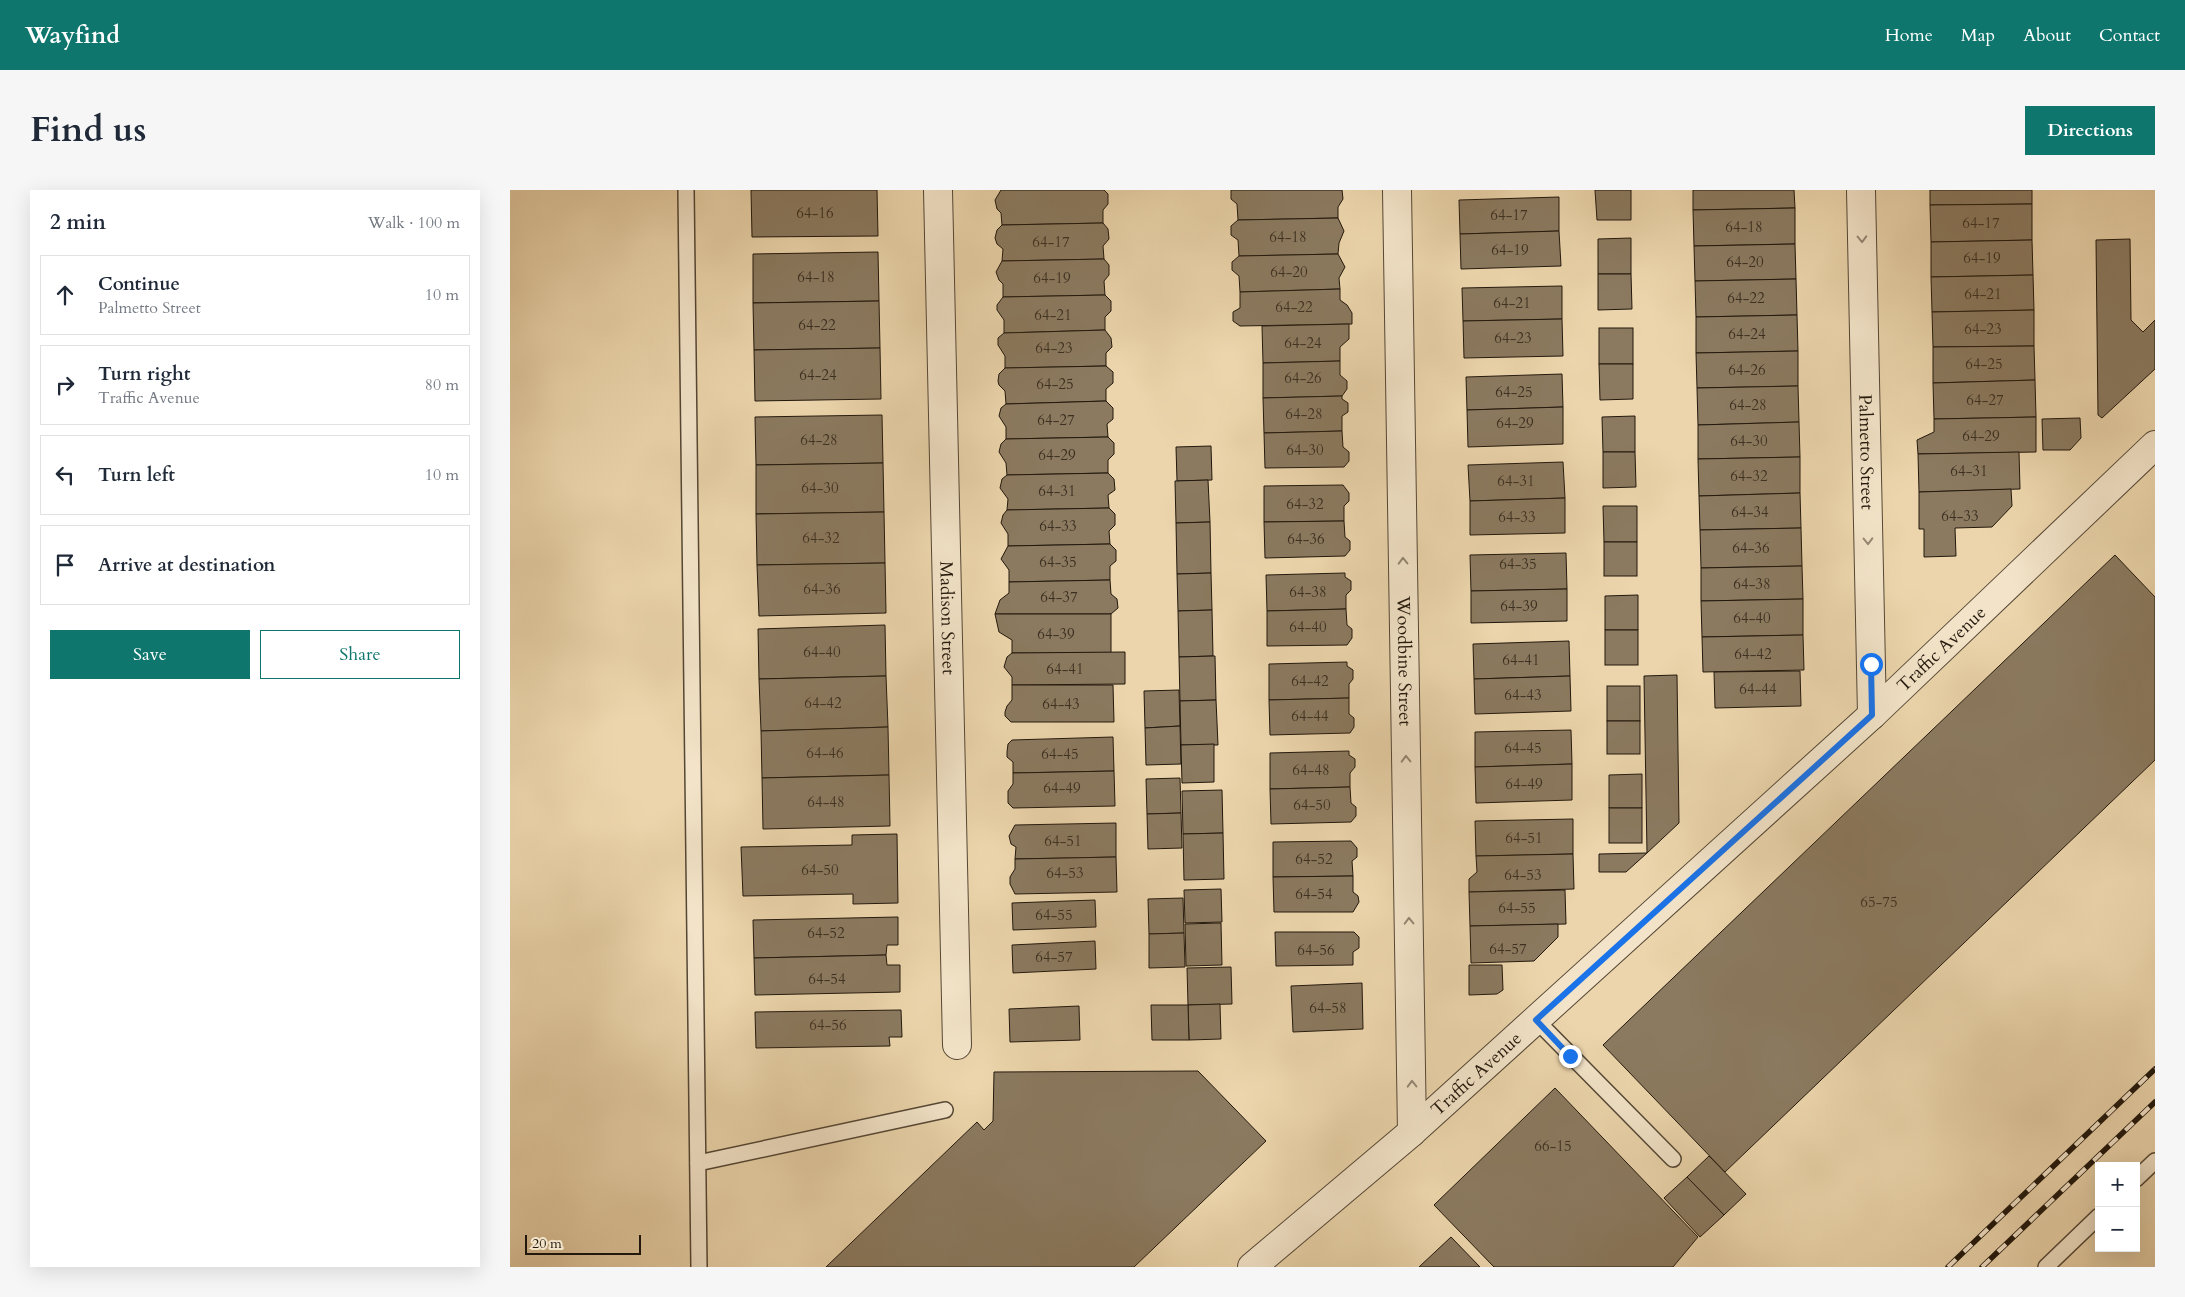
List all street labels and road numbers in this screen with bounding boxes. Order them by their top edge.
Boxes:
street label: Palmetto Street [1852,394,1880,510]
street label: Madison Street [933,561,961,675]
street label: Woodbine Street [1390,595,1418,727]
street label: Traffic Avenue [1892,601,1992,698]
street label: Traffic Avenue [1426,1026,1527,1122]

